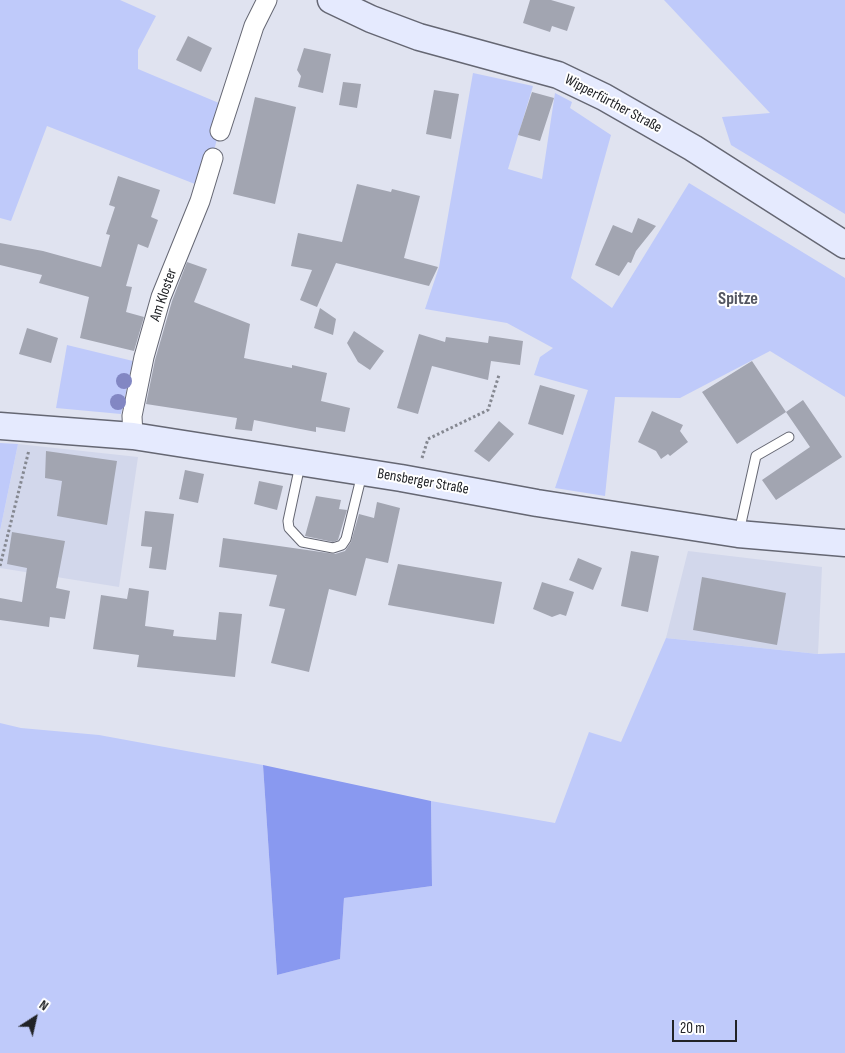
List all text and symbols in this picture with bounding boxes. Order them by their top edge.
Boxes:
street label: Wipperfürther Straße [561,71,665,137]
street label: Am Kloster [147,266,181,324]
district label: Spitze [718,288,758,310]
street label: Bensberger Straße [376,465,470,499]
north arrow [10,993,60,1043]
text: N [36,996,52,1014]
scale bar [675,1010,740,1042]
text: 20 m [680,1019,705,1038]

